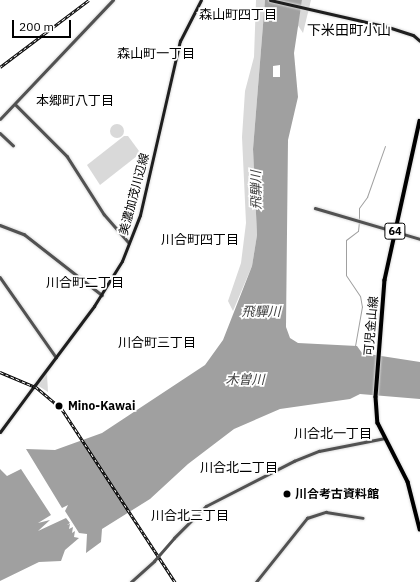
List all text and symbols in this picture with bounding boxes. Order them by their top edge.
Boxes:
district label: 森山町四丁目 [199,7,277,23]
scale bar [14,12,73,38]
text: 200 m [19,19,54,34]
district label: 下米田町小山 [307,22,391,38]
district label: 森山町一丁目 [117,46,195,62]
district label: 本郷町八丁目 [36,93,114,109]
street label: 美濃加茂川辺線 [116,152,152,236]
water label: 飛騨川 [249,170,265,210]
road number: 64 [384,222,406,240]
district label: 川合町四丁目 [161,232,239,248]
district label: 川合町二丁目 [46,275,124,291]
street label: 可児金山線 [361,295,381,357]
water label: 飛驒川 [242,304,280,320]
district label: 川合町三丁目 [118,335,196,351]
water label: 木曽川 [226,372,264,388]
place label: Mino-Kawai [68,399,135,413]
marker: Mino-Kawai [53,400,65,412]
district label: 川合北一丁目 [294,426,372,442]
district label: 川合北二丁目 [200,460,278,476]
place label: 川合考古資料館 [295,487,379,501]
marker: 川合考古資料館 [282,489,292,499]
district label: 川合北三丁目 [151,508,229,524]

